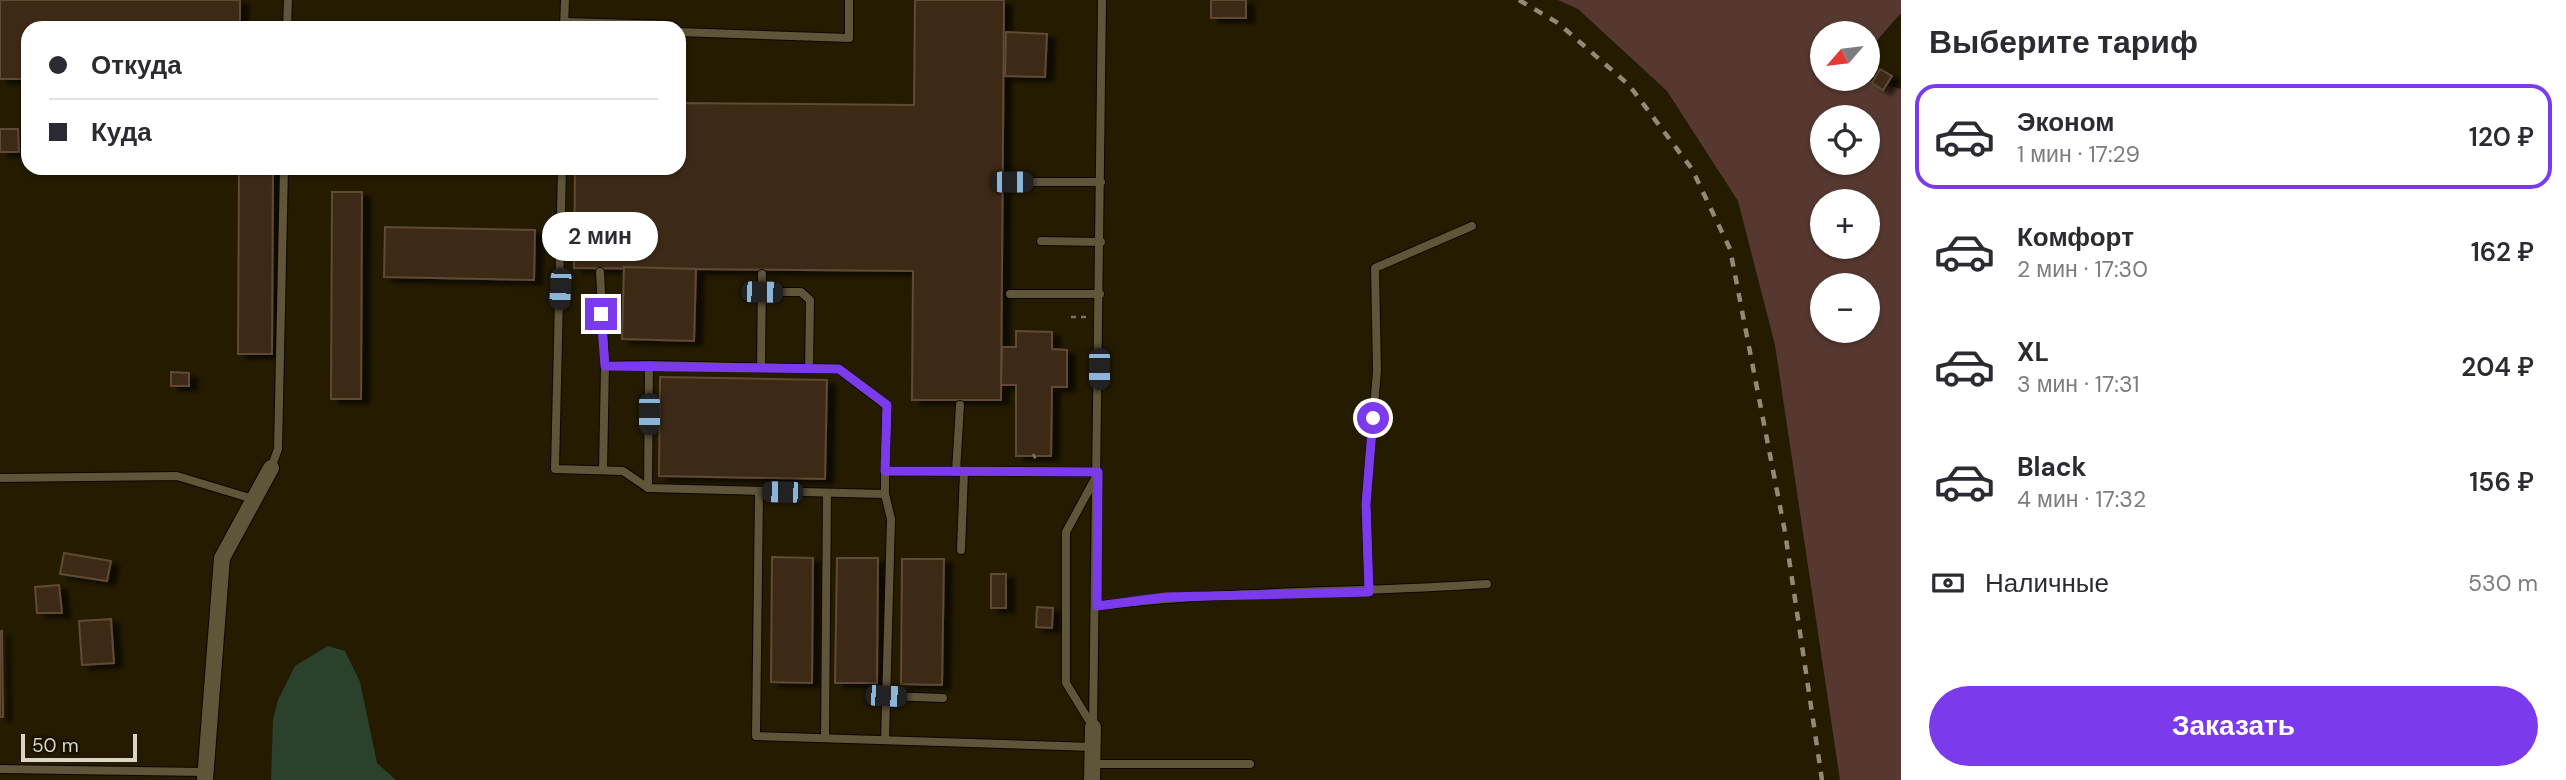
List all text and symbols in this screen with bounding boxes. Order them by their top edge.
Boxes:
north arrow [1810,21,1880,91]
map controls [1810,21,1880,343]
text: Выберите тариф [1929,21,2198,63]
text: Откуда [91,48,182,82]
button: locate [1810,105,1880,175]
icon: car [1933,105,1996,168]
text: Эконом [2017,105,2115,139]
text: Куда [91,115,152,149]
text: 120 ₽ [2469,120,2534,154]
text: 1 мин · 17:29 [2017,139,2140,169]
car [992,172,1034,193]
button: + [1810,189,1880,259]
callout: 2 мин [543,212,659,262]
icon: car [1933,220,1996,283]
text: Комфорт [2017,220,2134,254]
text: 2 мин [568,221,632,251]
text: 162 ₽ [2471,235,2534,269]
text: 2 мин · 17:30 [2017,254,2148,284]
car [549,267,572,311]
button: − [1810,273,1880,343]
car [741,281,784,303]
route end [585,298,617,330]
icon: car [1933,335,1996,398]
text: XL [2017,335,2049,369]
car [1089,348,1110,390]
text: 204 ₽ [2461,350,2534,384]
text: 3 мин · 17:31 [2017,369,2139,399]
car [639,393,660,435]
route start [1357,402,1389,434]
icon: car [1933,450,1996,513]
text: Black [2017,450,2087,484]
text: 156 ₽ [2469,465,2534,499]
car [761,481,804,503]
text: 4 мин · 17:32 [2017,484,2146,514]
icon: cash [1929,564,1967,602]
text: Наличные [1985,566,2109,600]
text: 530 m [2468,568,2538,598]
car [865,684,908,708]
button: Заказать [1929,686,2538,766]
scale bar [21,731,136,763]
text: 50 m [32,733,79,758]

